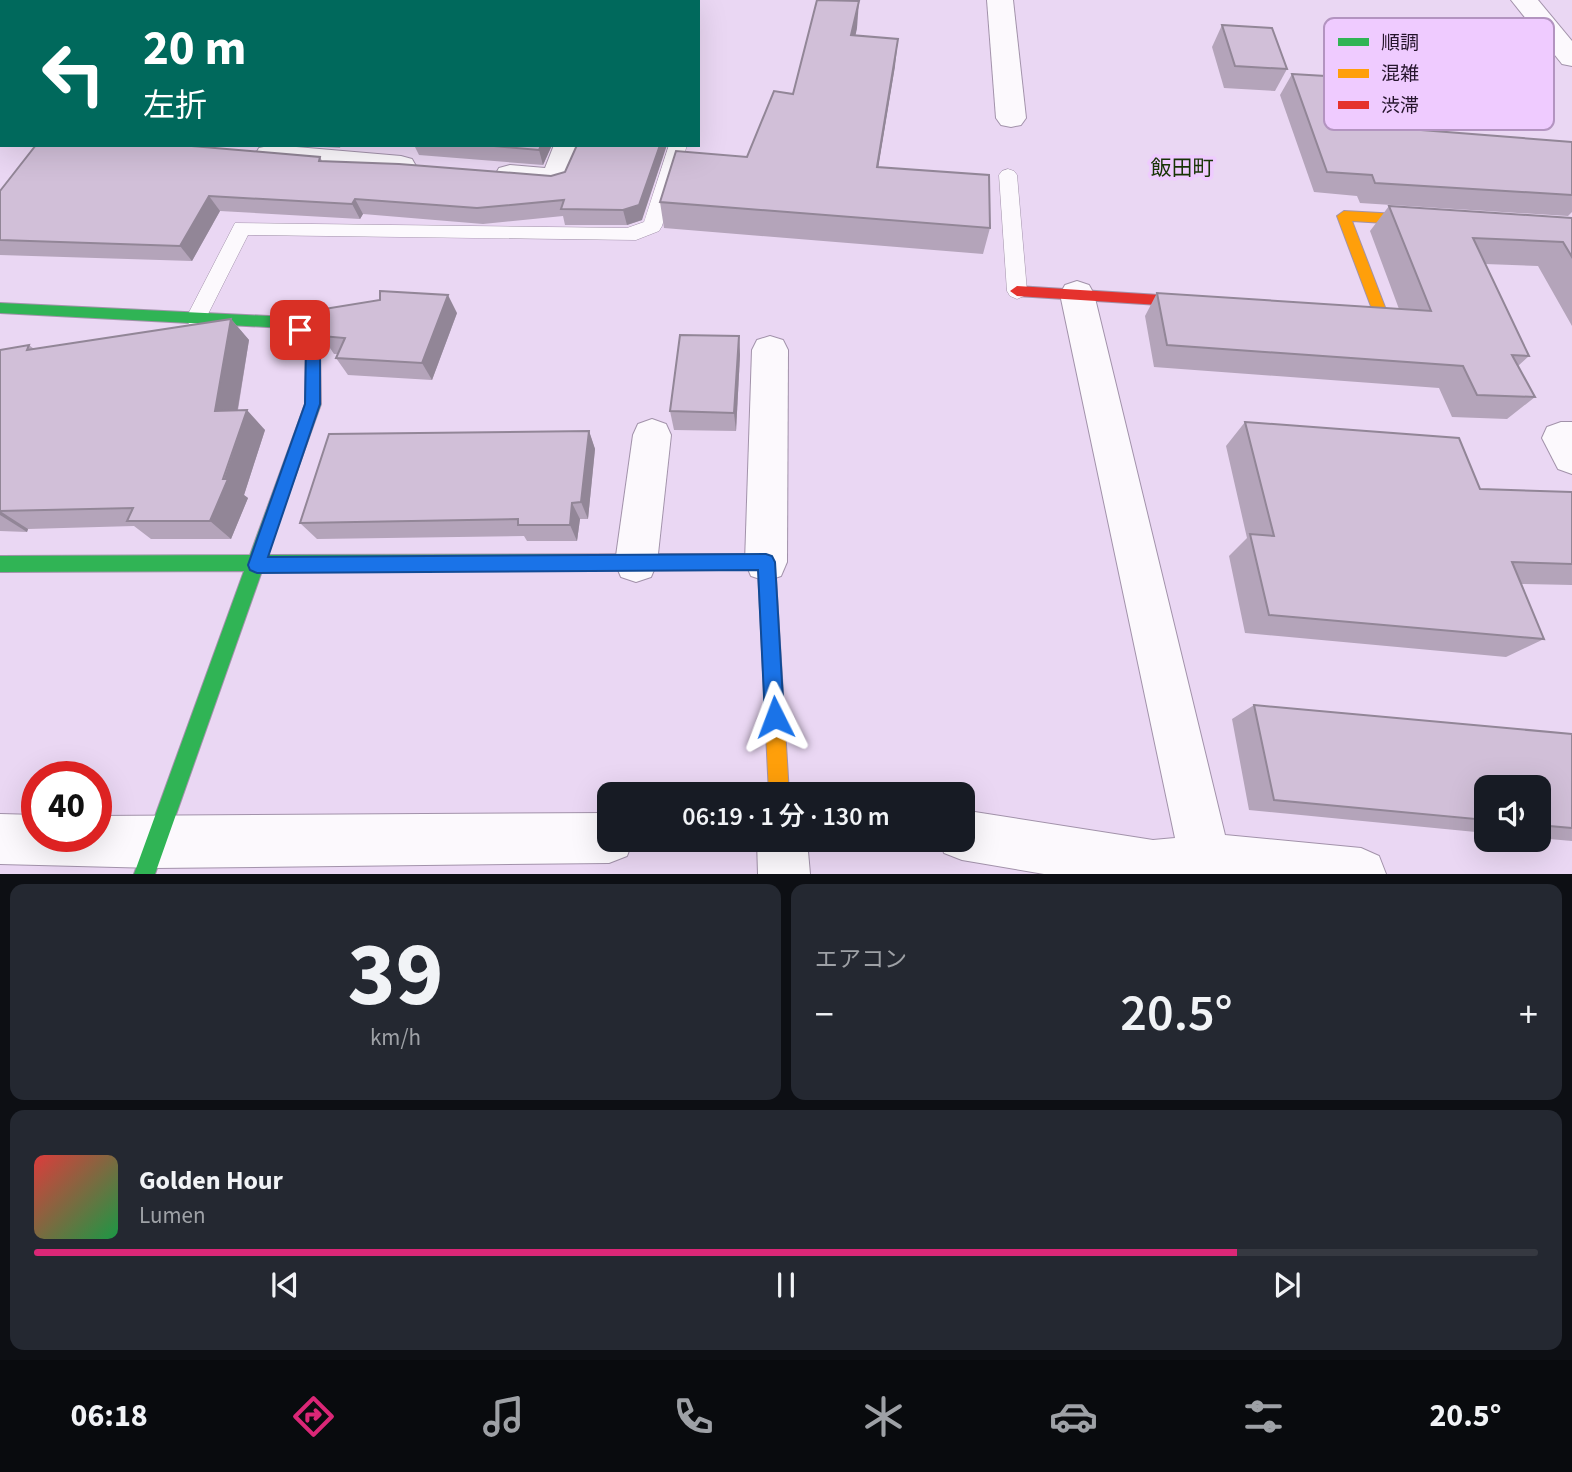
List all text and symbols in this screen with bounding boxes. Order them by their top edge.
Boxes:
text: 20 m [143,14,247,84]
legend [1324,18,1554,130]
icon: left [28,28,119,119]
text: 順調 [1381,30,1419,57]
text: 混雑 [1381,61,1419,88]
text: 左折 [143,83,207,129]
text: 渋滞 [1381,93,1419,120]
district label: 飯田町 [1151,153,1214,183]
pin [270,300,330,360]
icon: arrive [281,311,319,349]
position arrow [738,680,812,754]
speed limit sign: 40 [21,761,112,852]
map controls [1474,775,1551,852]
button: sound [1474,775,1551,852]
text: 06:19 · 1 分 · 130 m [682,798,890,835]
text: 39 [347,911,444,1040]
text: エアコン [815,943,907,976]
text: 20.5° [1120,977,1233,1051]
text: − [815,988,834,1042]
text: + [1519,988,1538,1042]
text: km/h [370,1021,421,1054]
text: Golden Hour [139,1162,283,1199]
text: Lumen [139,1199,206,1232]
icon: previous [266,1266,304,1304]
icon: pause [767,1266,805,1304]
icon: next [1268,1266,1306,1304]
icon: directions [289,1392,338,1441]
icon: music [479,1392,528,1441]
icon: phone [669,1392,718,1441]
icon: climate [859,1392,908,1441]
icon: car [1049,1392,1098,1441]
icon: filters [1239,1392,1288,1441]
text: 06:18 [71,1393,148,1439]
text: 20.5° [1429,1393,1501,1439]

